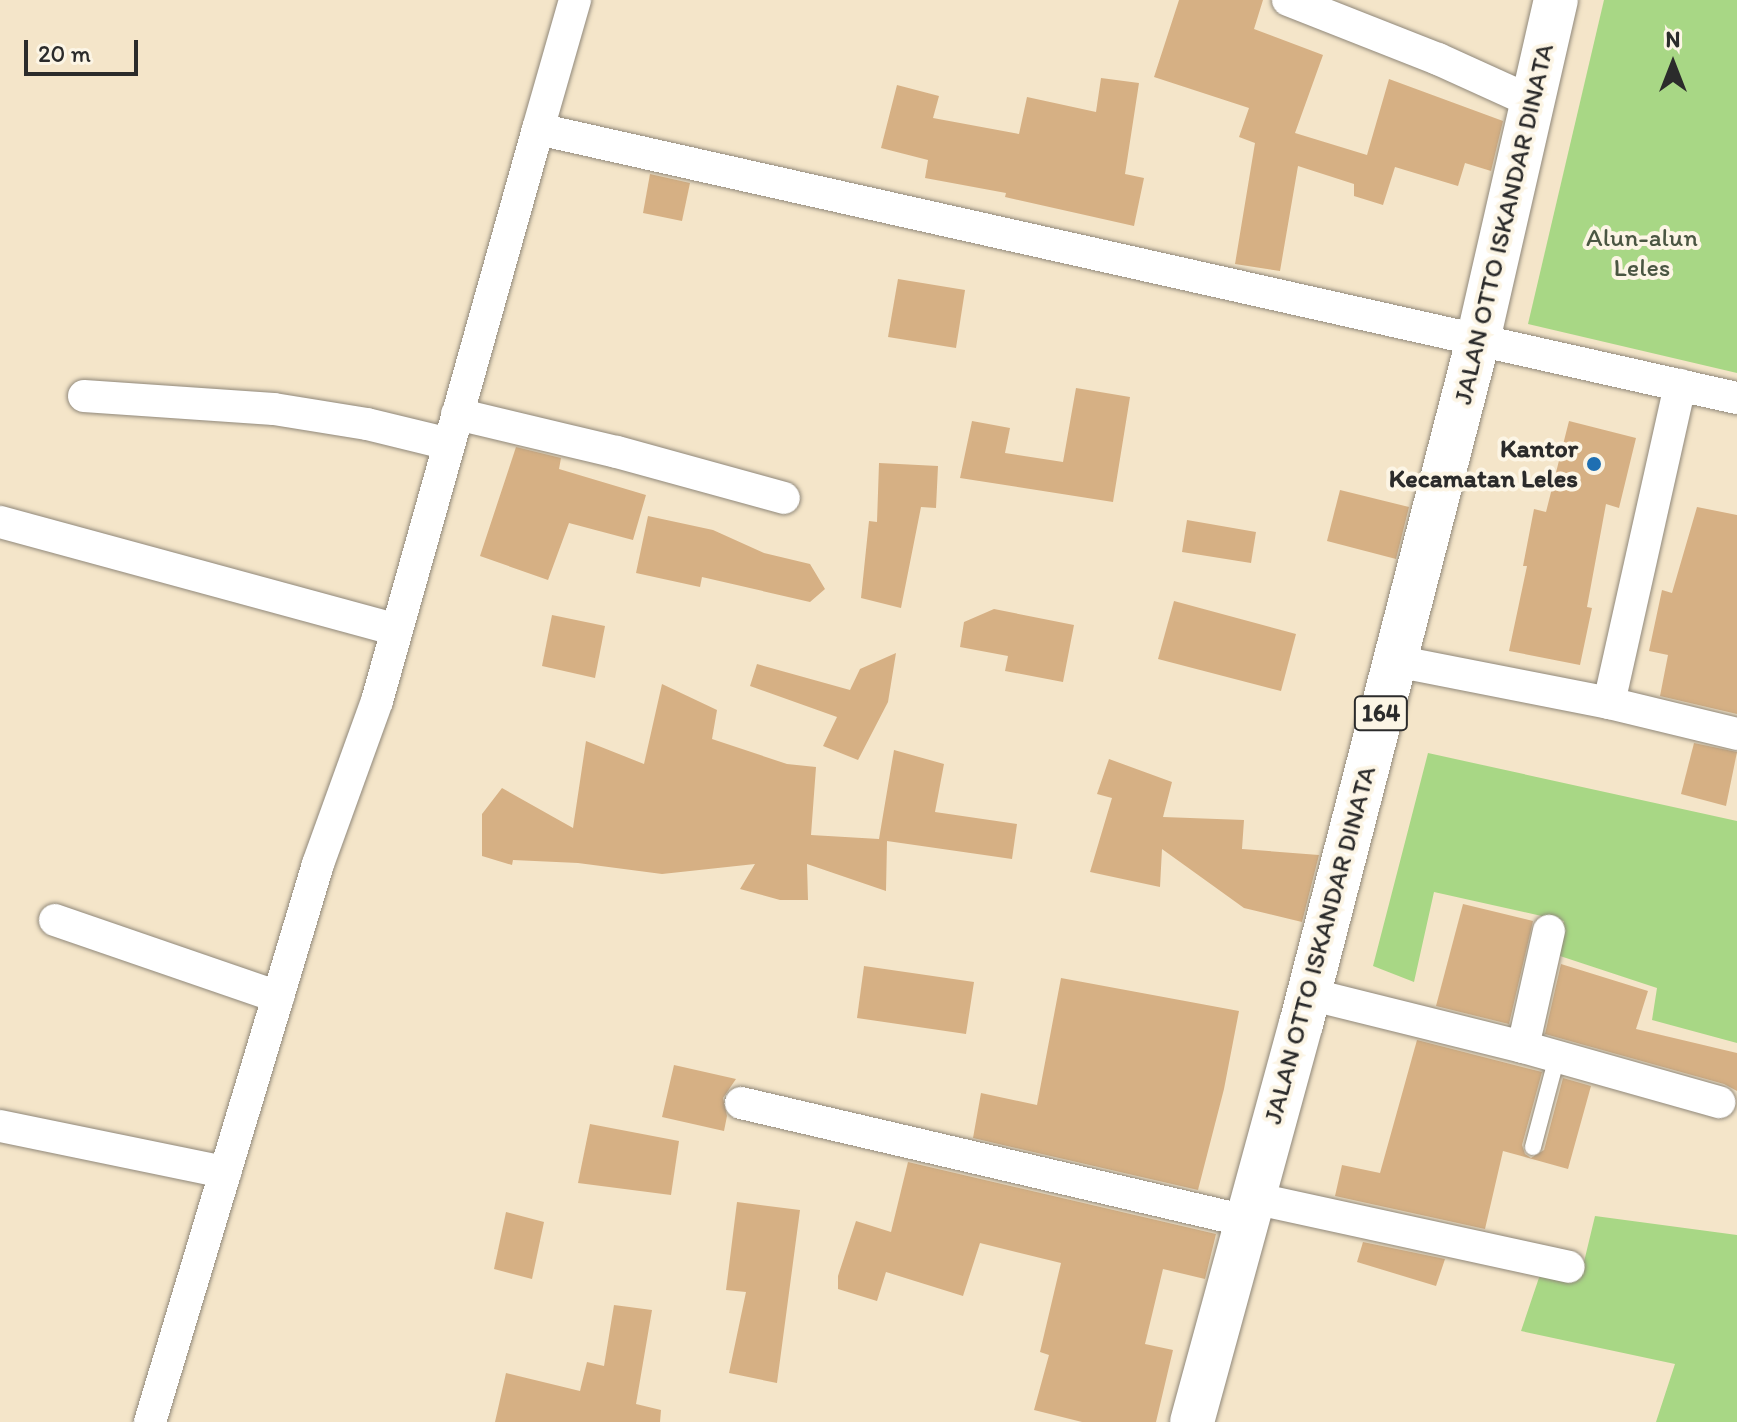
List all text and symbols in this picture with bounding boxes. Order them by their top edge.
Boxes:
scale bar [28,24,142,74]
north arrow [1633,24,1713,104]
text: N [1666,26,1680,53]
street label: JALAN OTTO ISKANDAR DINATA [1446,37,1562,411]
text: 20 m [38,39,91,68]
park label: Alun-alun Leles [1586,222,1698,284]
place label: Kantor Kecamatan Leles [1389,433,1578,494]
marker: Kantor Kecamatan Leles [1585,455,1603,473]
road number: 164 [1353,693,1409,733]
street label: JALAN OTTO ISKANDAR DINATA [1256,759,1384,1131]

